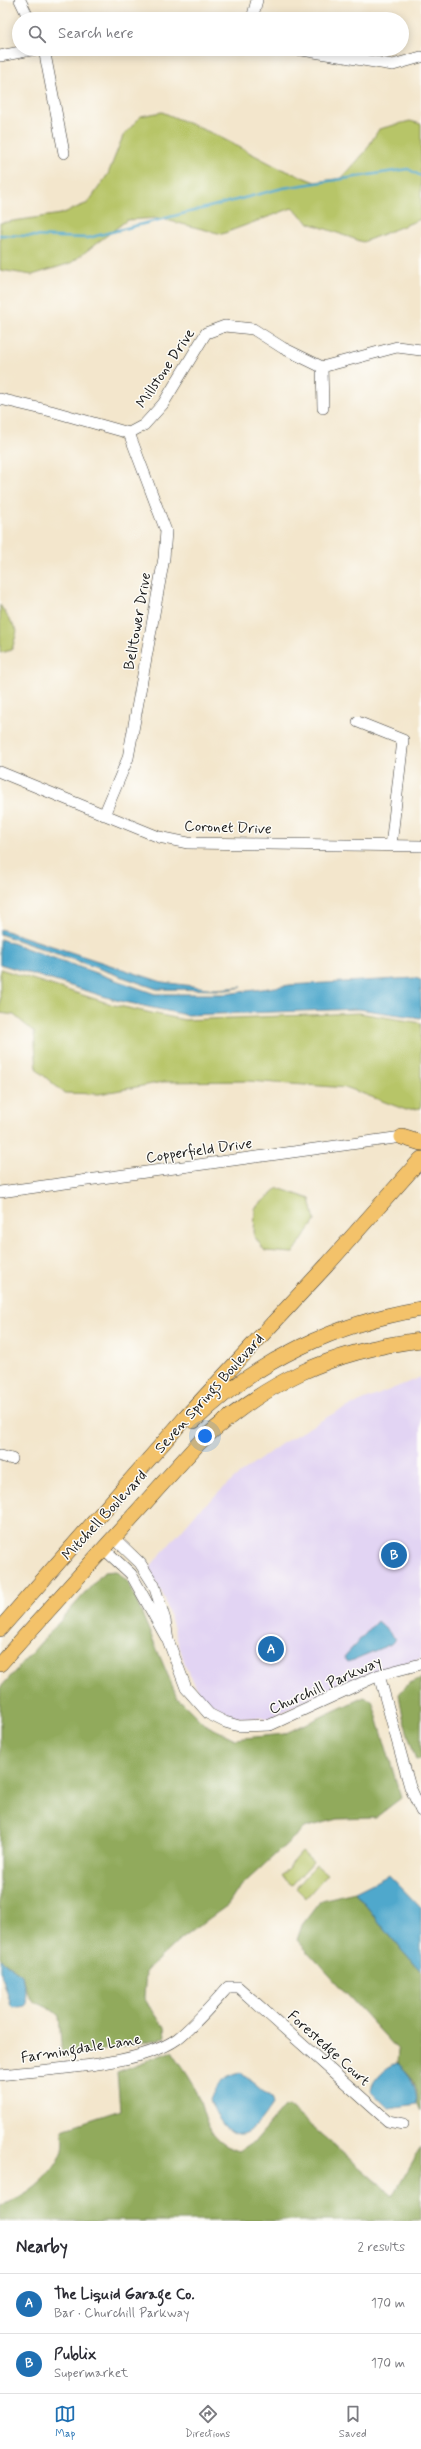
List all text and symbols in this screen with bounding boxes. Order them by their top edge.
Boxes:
search box [12,12,409,56]
icon: search [26,23,48,45]
text: Search here [58,24,134,44]
street label: Millstone Drive [132,325,200,412]
street label: Belltower Drive [120,571,156,671]
street label: Coronet Drive [184,816,272,840]
street label: Copperfield Drive [145,1134,254,1168]
street label: Seven Springs Boulevard [150,1329,270,1459]
your location [195,1426,215,1446]
street label: Mitchell Boulevard [58,1466,152,1565]
pin: B [381,1540,407,1570]
pin: A [258,1634,284,1664]
street label: Churchill Parkway [266,1652,385,1720]
street label: Forestedge Court [282,2006,374,2092]
street label: Farmingdale Lane [20,2030,143,2069]
text: Nearby [16,2236,68,2258]
text: 2 results [358,2239,405,2256]
text: The Liquid Garage Co. [54,2285,195,2305]
text: A [25,2295,33,2312]
text: 170 m [371,2295,405,2312]
text: Bar · Churchill Parkway [54,2305,189,2322]
text: Publix [54,2345,96,2365]
text: B [25,2355,33,2372]
text: 170 m [371,2355,405,2372]
text: Supermarket [54,2365,128,2382]
tab: Map [54,2403,76,2441]
tab: Directions [185,2403,230,2441]
tab: Saved [339,2403,367,2441]

